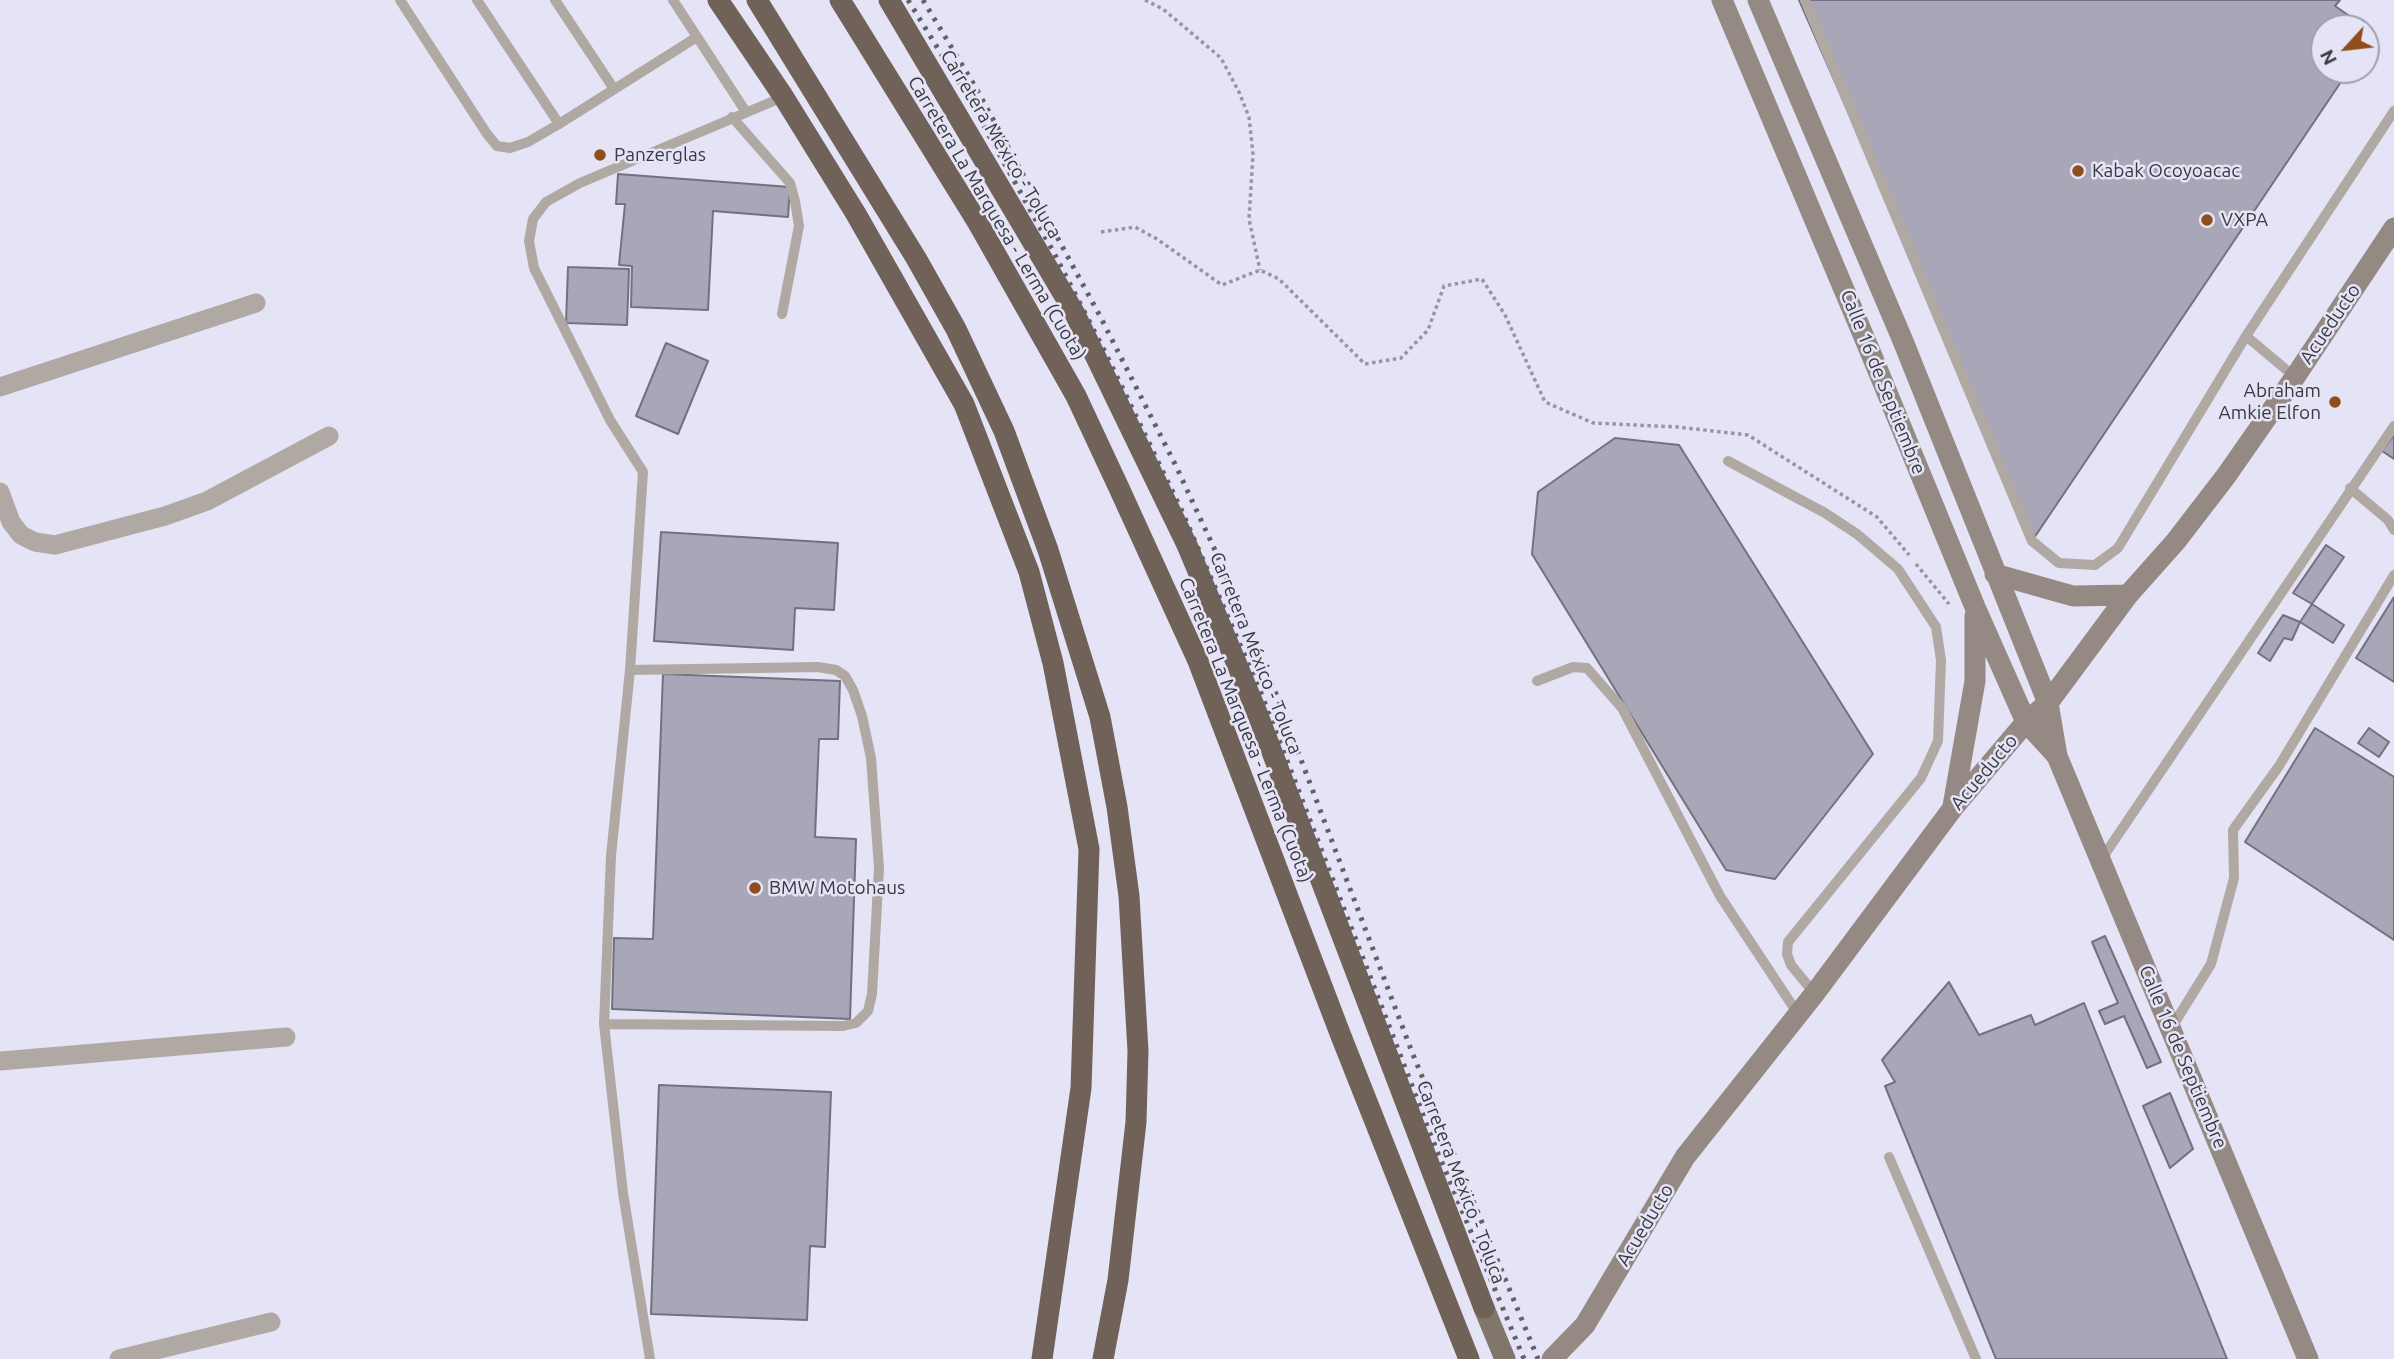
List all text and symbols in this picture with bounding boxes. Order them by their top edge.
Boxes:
north arrow [2310,14,2380,84]
street label: Carretera México - Toluca [936,46,1066,242]
text: N [2315,46,2341,69]
street label: Carretera La Marquesa - Lerma (Cuota) [903,72,1091,364]
place label: Panzerglas [614,144,706,166]
marker: Panzerglas [592,147,608,163]
place label: Kabak Ocoyoacac [2092,160,2240,182]
marker: Kabak Ocoyoacac [2070,163,2086,179]
place label: VXPA [2221,209,2268,231]
marker: VXPA [2199,212,2215,228]
street label: Acueducto [2295,280,2365,368]
street label: Calle 16 de Septiembre [1835,286,1931,478]
place label: Abraham Amkie Elfon [2218,380,2321,424]
marker: Abraham Amkie Elfon [2327,394,2343,410]
street label: Carretera México - Toluca [1205,549,1307,757]
street label: Carretera La Marquesa - Lerma (Cuota) [1174,574,1318,886]
street label: Acueducto [1946,729,2022,815]
place label: BMW Motohaus [769,877,905,899]
marker: BMW Motohaus [747,880,763,896]
street label: Calle 16 de Septiembre [2134,962,2232,1152]
street label: Carretera México - Toluca [1412,1077,1510,1287]
street label: Acueducto [1612,1180,1678,1270]

